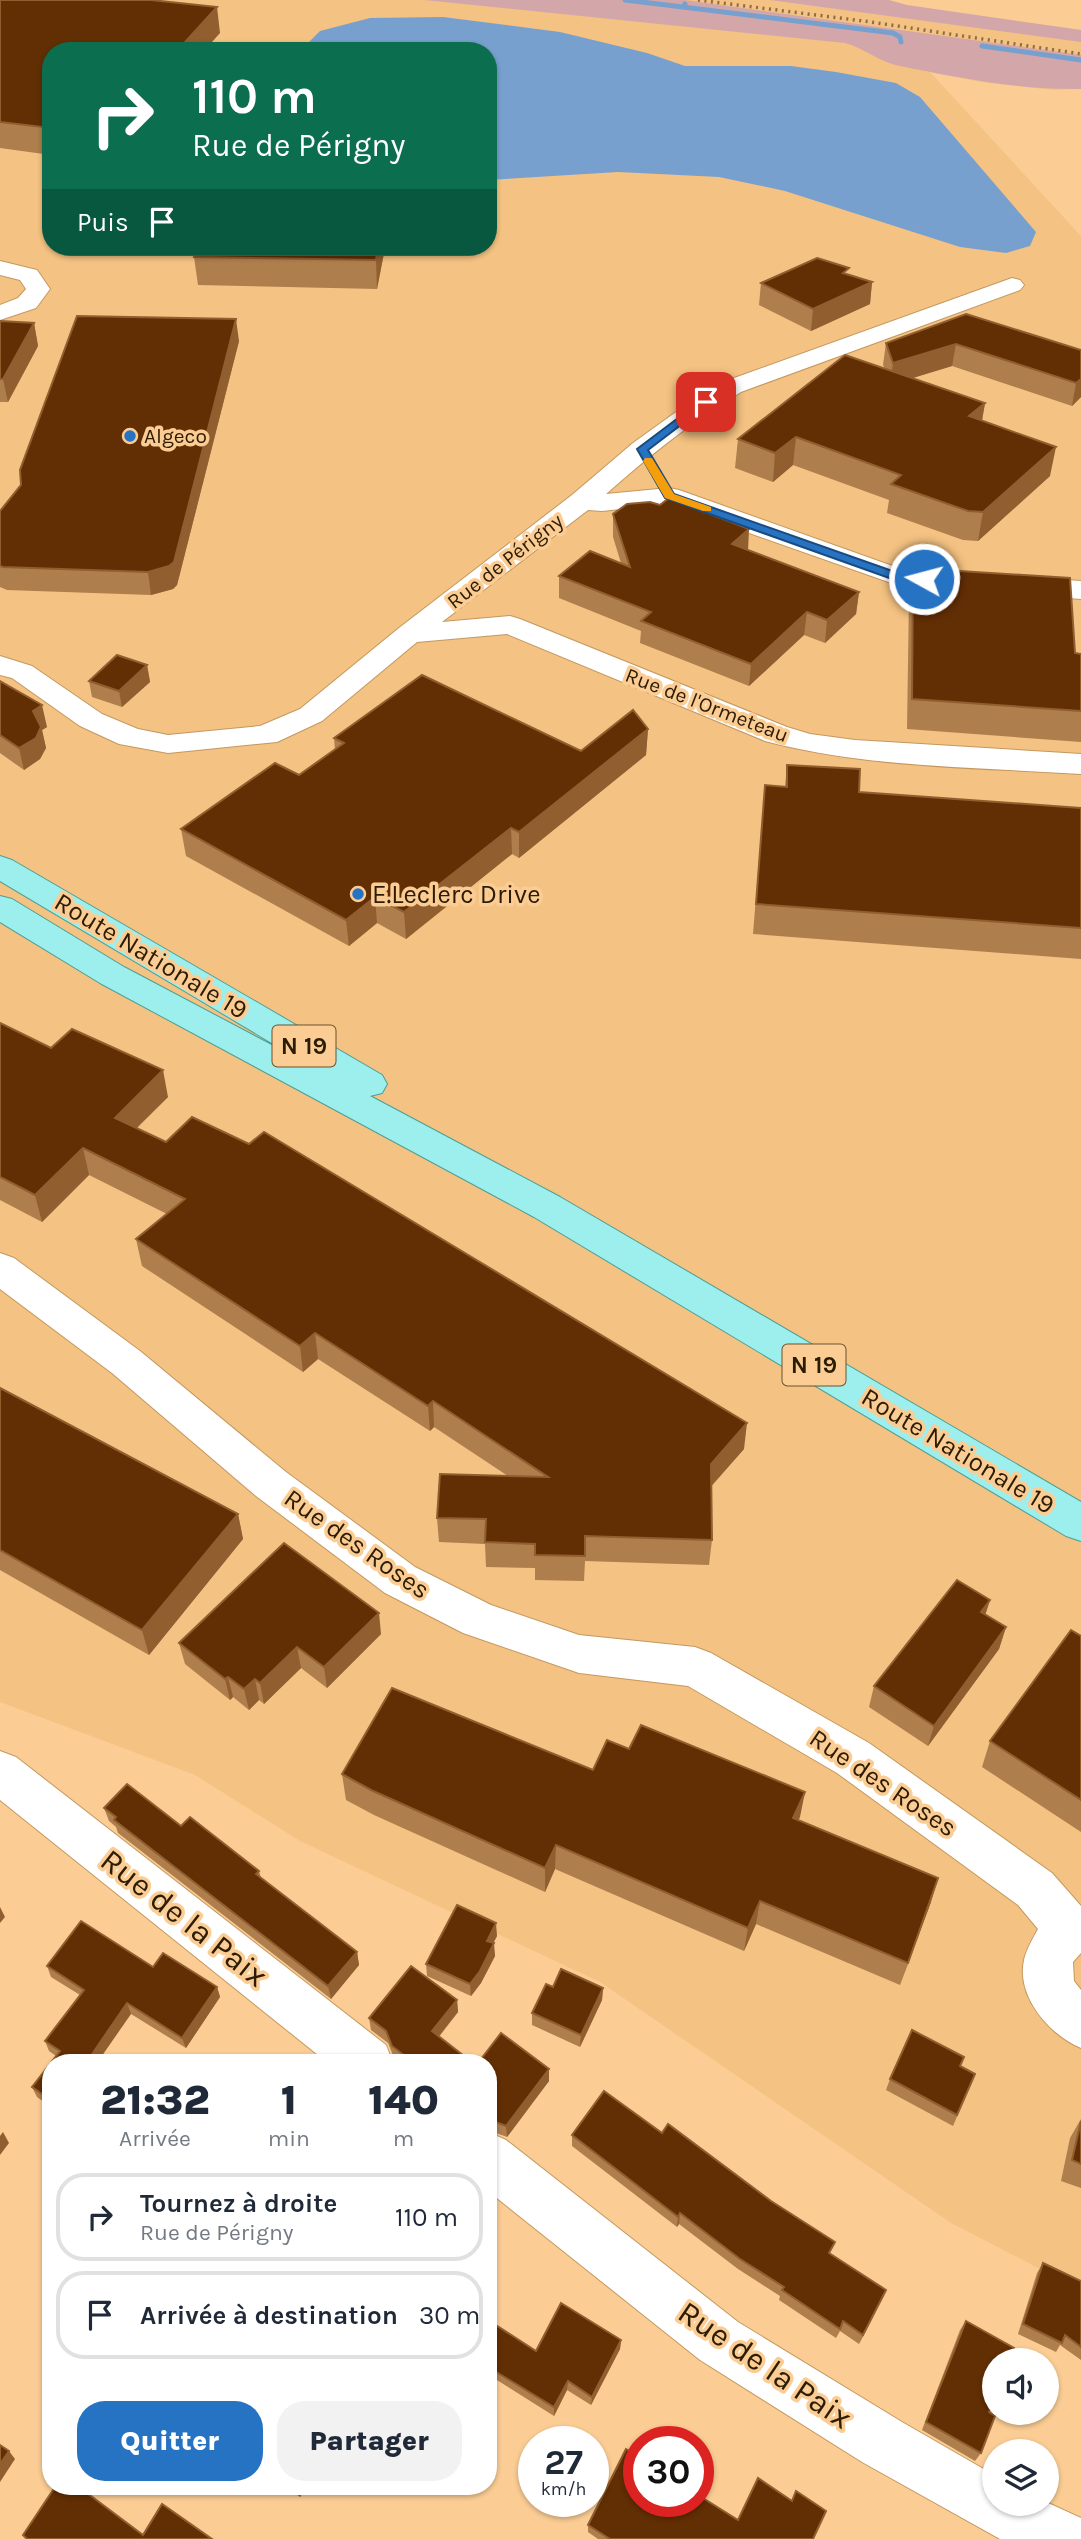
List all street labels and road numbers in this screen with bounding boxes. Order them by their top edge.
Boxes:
street label: Rue de Périgny [442,508,568,614]
street label: Rue de l'Ormeteau [622,663,792,747]
street label: Route Nationale 19 [49,886,253,1026]
road number: N 19 [272,1026,336,1066]
road number: N 19 [782,1344,846,1386]
street label: Route Nationale 19 [856,1381,1060,1521]
street label: Rue des Roses [278,1482,436,1606]
street label: Rue des Roses [804,1722,962,1844]
street label: Rue de la Paix [93,1841,275,1995]
street label: Rue de la Paix [671,2293,859,2437]

